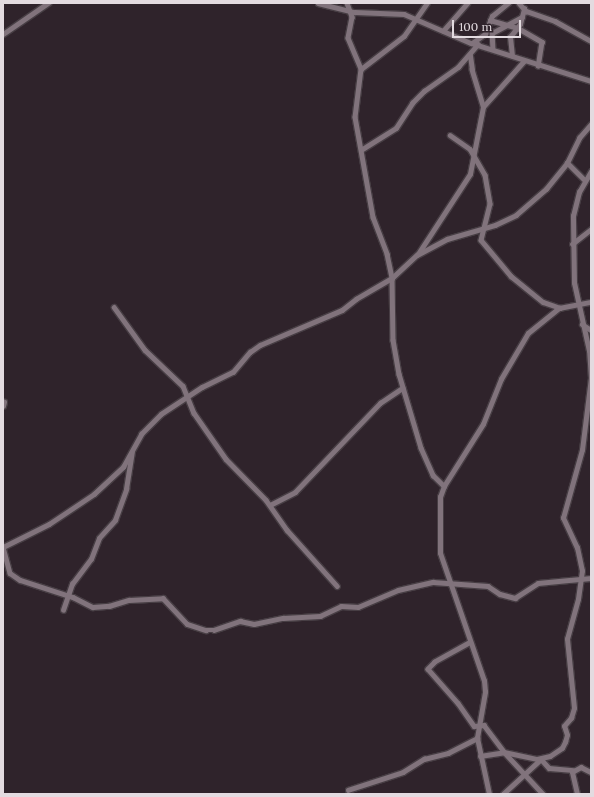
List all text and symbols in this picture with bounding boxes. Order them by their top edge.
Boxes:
scale bar [454,12,523,38]
text: 100 m [459,19,492,34]

